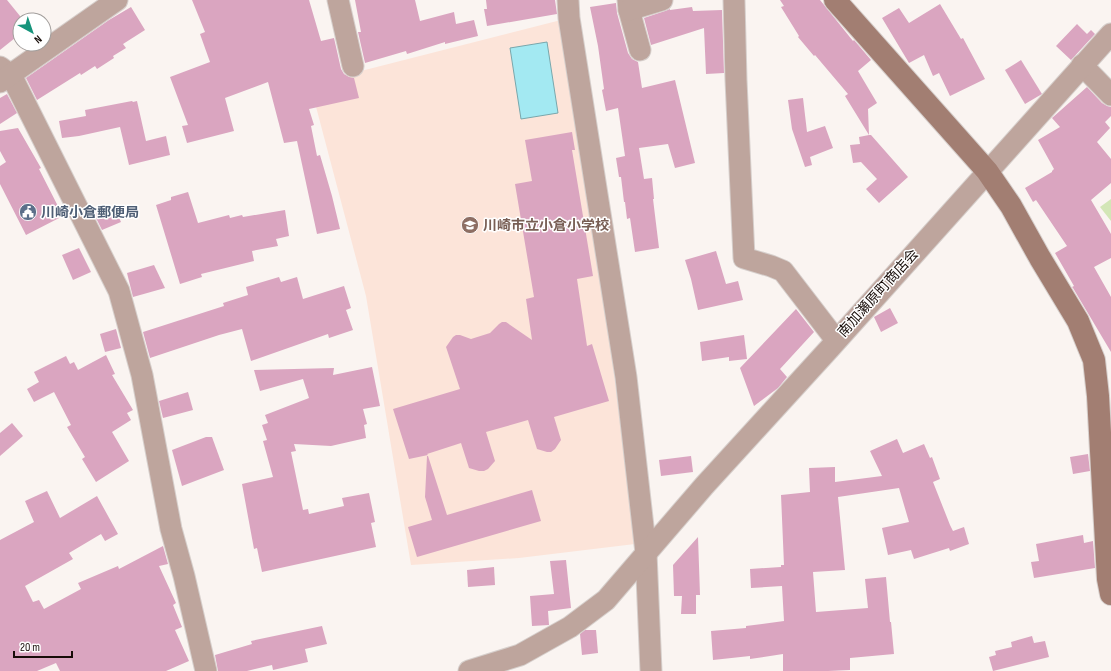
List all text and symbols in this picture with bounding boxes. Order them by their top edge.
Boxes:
north arrow [12,12,52,52]
text: N [32,32,45,46]
public building icon: 川崎小倉郵便局 [18,202,38,222]
place label: 川崎小倉郵便局 [41,204,139,221]
school or university icon: 川崎市立小倉小学校 [460,215,480,235]
place label: 川崎市立小倉小学校 [483,217,609,234]
street label: 南加瀬原町商店会 [834,246,922,340]
scale bar [14,633,72,659]
text: 20 m [20,640,40,655]

